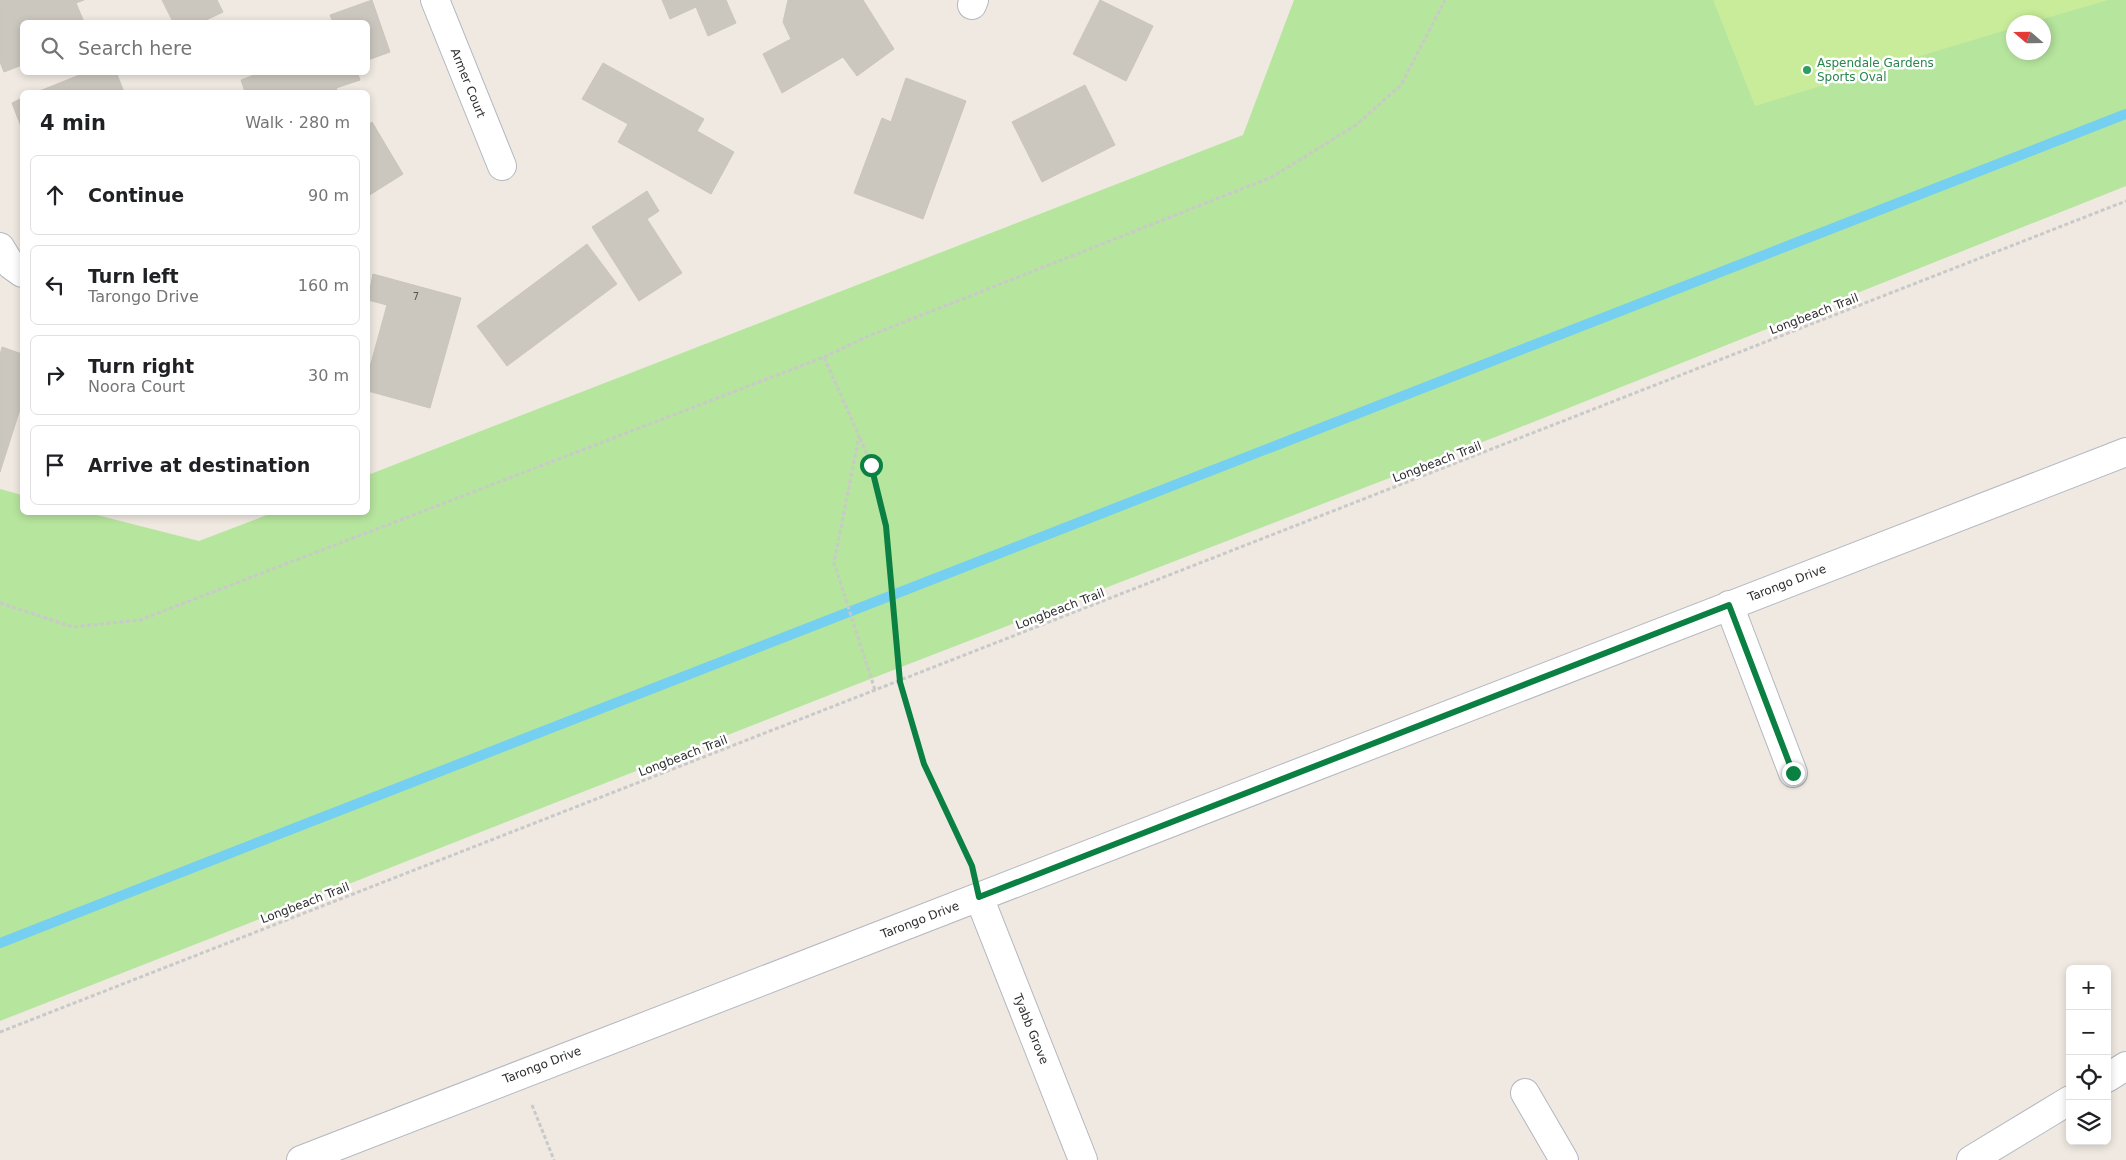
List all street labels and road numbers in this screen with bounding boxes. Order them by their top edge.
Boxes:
street label: Armer Court [448,46,488,120]
street label: Longbeach Trail [1768,291,1860,337]
street label: Longbeach Trail [1391,439,1483,485]
street label: Tarongo Drive [1745,562,1828,605]
street label: Longbeach Trail [1014,586,1106,632]
street label: Longbeach Trail [637,733,729,779]
street label: Longbeach Trail [259,880,351,926]
street label: Tarongo Drive [878,899,961,942]
street label: Tyabb Grove [1010,991,1051,1066]
street label: Tarongo Drive [500,1044,583,1087]

